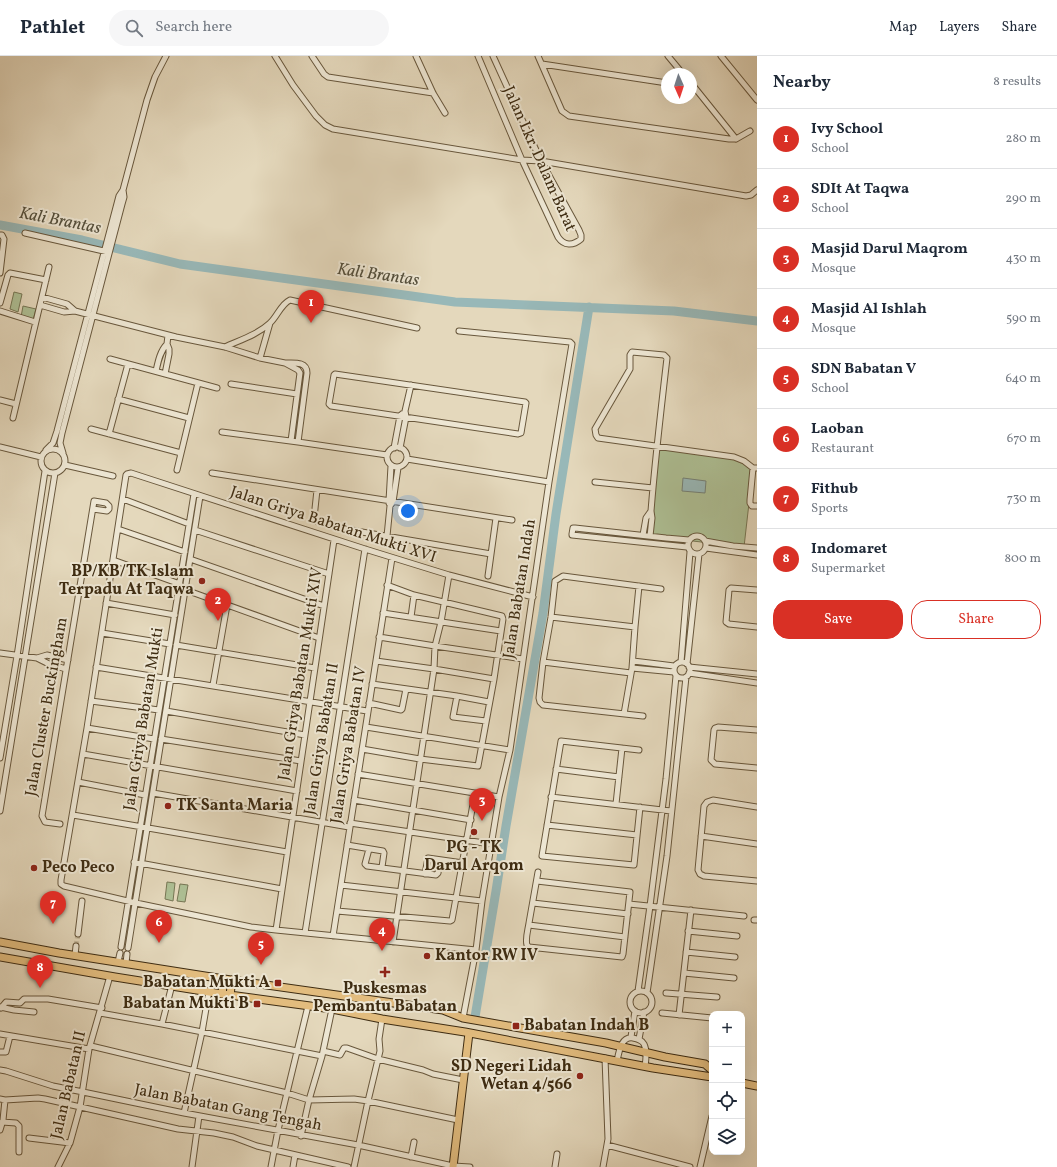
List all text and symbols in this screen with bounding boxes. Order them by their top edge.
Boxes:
search box [109,10,389,46]
text: Pathlet [20,15,85,41]
icon: search [123,17,145,39]
text: Search here [155,17,232,38]
text: Map [889,18,917,37]
text: Layers [939,18,979,37]
text: Share [1001,18,1037,37]
north arrow [661,68,697,104]
text: Nearby [773,71,831,94]
text: 8 results [993,73,1041,91]
street label: Jalan Lkr. Dalam Barat [497,83,581,236]
text: Ivy School [811,119,883,140]
text: 1 [783,130,789,148]
text: 280 m [1005,130,1041,148]
text: School [811,140,849,158]
text: SDIt At Taqwa [811,179,909,200]
text: 2 [783,190,789,208]
text: 290 m [1005,190,1041,208]
text: School [811,200,849,218]
water label: Kali Brantas [17,202,103,240]
text: Masjid Darul Maqrom [811,239,968,260]
text: 3 [783,250,789,268]
text: 430 m [1005,250,1041,268]
water label: Kali Brantas [335,258,421,292]
text: Mosque [811,260,856,278]
pin: 1 [298,290,324,323]
text: Masjid Al Ishlah [811,299,927,320]
text: 4 [782,310,790,328]
text: 590 m [1006,310,1041,328]
text: Mosque [811,320,856,338]
text: SDN Babatan V [811,359,916,380]
text: 5 [783,370,789,388]
text: 640 m [1005,370,1041,388]
text: School [811,380,849,398]
text: Laoban [811,419,864,440]
text: 6 [782,430,790,448]
text: 670 m [1007,430,1041,448]
text: Restaurant [811,440,874,458]
text: Fithub [811,479,858,500]
street label: Jalan Griya Babatan Mukti XVI [227,481,439,569]
text: 7 [783,490,789,508]
text: 730 m [1007,490,1041,508]
text: Sports [811,500,848,518]
your location [398,501,418,521]
street label: Jalan Babatan Indah [498,518,542,660]
text: Indomaret [811,539,887,560]
text: 8 [782,550,790,568]
text: 800 m [1004,550,1041,568]
text: Supermarket [811,560,886,578]
place label: BP/KB/TK Islam Terpadu At Taqwa [59,561,194,601]
street label: Jalan Griya Babatan Mukti XIV [273,566,329,782]
marker: BP/KB/TK Islam Terpadu At Taqwa [197,576,207,586]
pin: 2 [205,588,231,621]
button: Save [773,600,903,639]
button: Share [911,600,1041,639]
street label: Jalan Cluster Buckingham [20,616,74,798]
street label: Jalan Griya Babatan Mukti [119,626,169,812]
street label: Jalan Griya Babatan II [299,661,345,817]
street label: Jalan Griya Babatan IV [326,665,372,825]
pin: 3 [469,788,495,821]
place label: TK Santa Maria [176,795,293,817]
marker: TK Santa Maria [163,801,173,811]
marker: PG - TK Darul Arqom [469,827,479,837]
place label: PG - TK Darul Arqom [424,837,524,877]
place label: Peco Peco [42,857,115,879]
marker: Peco Peco [29,863,39,873]
pin: 7 [40,891,66,924]
pin: 6 [146,910,172,943]
pin: 4 [369,918,395,951]
pin: 5 [248,932,274,965]
place label: Kantor RW IV [435,945,538,967]
marker: Kantor RW IV [422,951,432,961]
pin: 8 [27,955,53,988]
marker: Puskesmas Pembantu Babatan [379,966,391,978]
place label: Babatan Mukti A [143,972,271,994]
marker: Babatan Mukti A [273,978,283,988]
place label: Puskesmas Pembantu Babatan [313,978,458,1018]
place label: Babatan Mukti B [123,993,249,1015]
marker: Babatan Mukti B [252,999,262,1009]
map controls [709,1011,745,1155]
button: + [709,1011,745,1047]
place label: Babatan Indah B [524,1015,650,1037]
marker: Babatan Indah B [511,1021,521,1031]
street label: Jalan Babatan II [46,1029,92,1141]
button: − [709,1047,745,1083]
place label: SD Negeri Lidah Wetan 4/566 [451,1056,572,1096]
marker: SD Negeri Lidah Wetan 4/566 [575,1071,585,1081]
street label: Jalan Babatan Gang Tengah [132,1079,324,1137]
button: locate [709,1083,745,1119]
button: layers [709,1119,745,1155]

